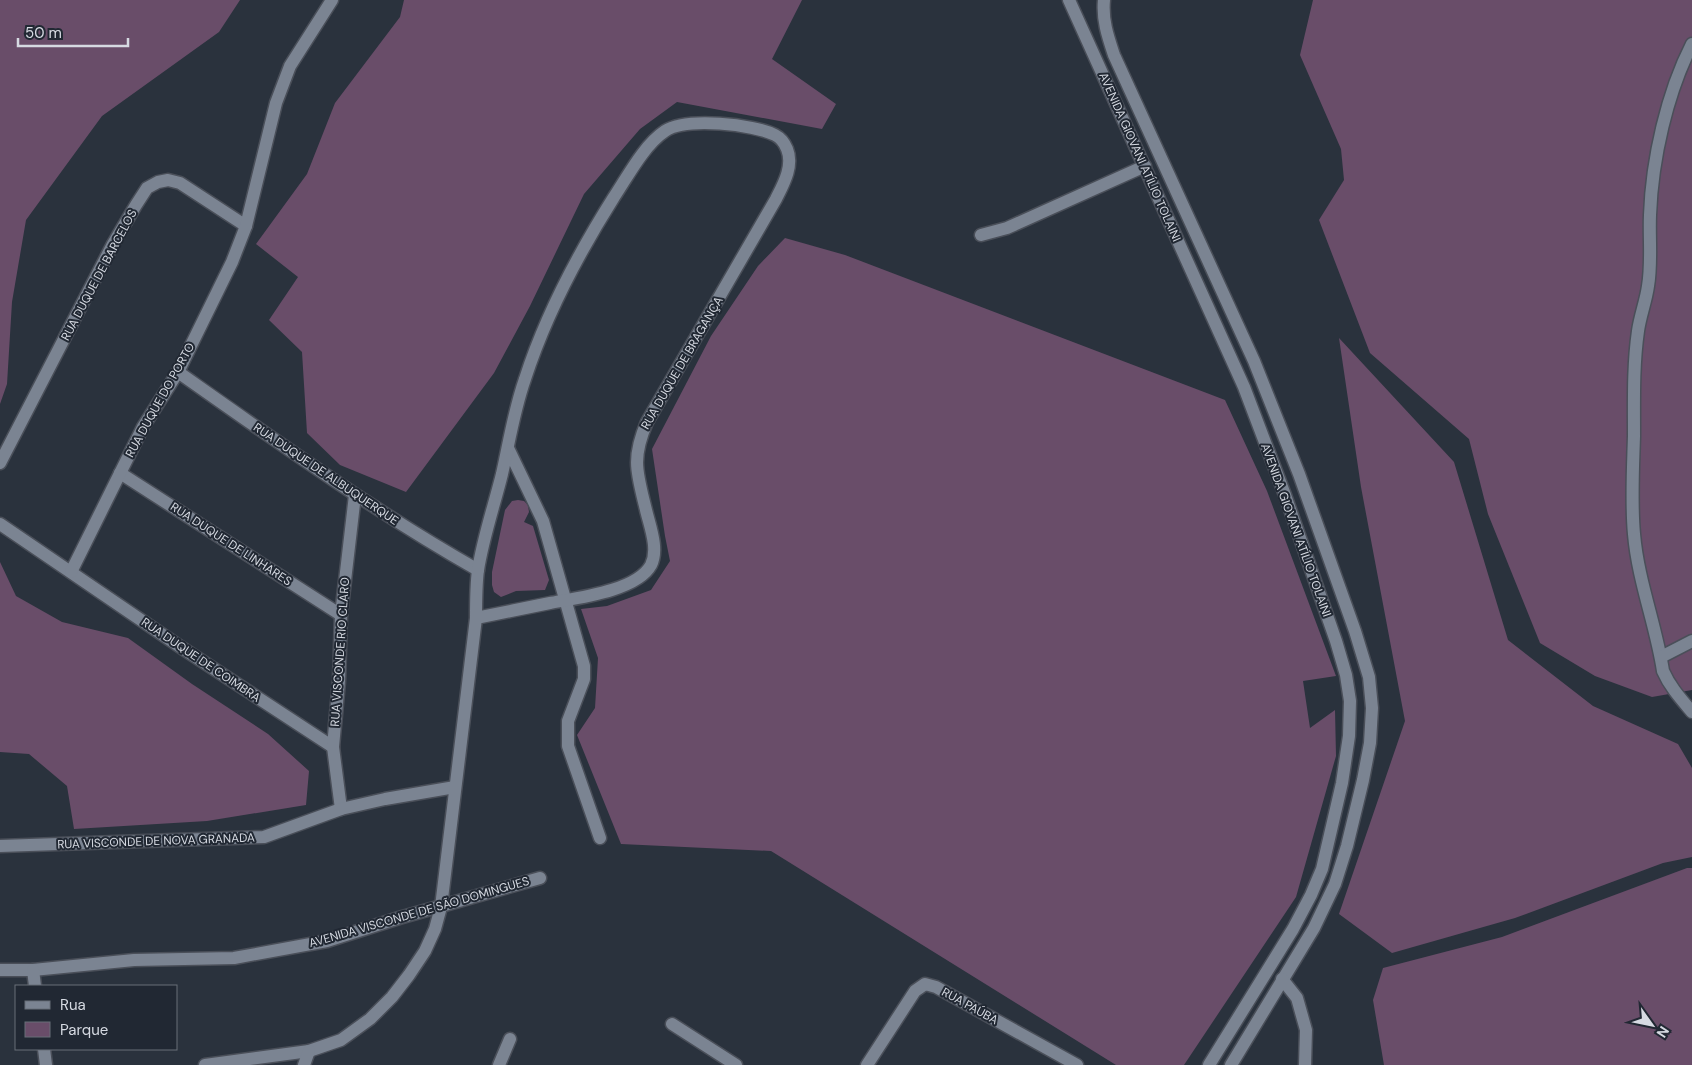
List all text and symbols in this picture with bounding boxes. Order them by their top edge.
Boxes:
scale bar [18,15,128,47]
text: 50 m [25,23,62,43]
street label: AVENIDA GIOVANI ATÍLIO TOLAINI [1095,70,1185,244]
street label: RUA DUQUE DE BARCELOS [58,206,140,343]
street label: RUA DUQUE DE BRAGANÇA [637,294,727,432]
street label: RUA DUQUE DO PORTO [122,340,198,460]
street label: RUA DUQUE DE ALBUQUERQUE [250,419,402,529]
street label: AVENIDA GIOVANI ATÍLIO TOLAINI [1257,441,1335,619]
street label: RUA DUQUE DE LINHARES [167,499,295,589]
street label: RUA VISCONDE RIO CLARO [327,577,353,727]
street label: RUA DUQUE DE COIMBRA [138,614,264,706]
street label: RUA VISCONDE DE NOVA GRANADA [57,830,255,852]
street label: AVENIDA VISCONDE DE SÃO DOMINGUES [307,873,531,951]
street label: RUA PAÚBA [939,984,1001,1028]
legend [15,985,178,1050]
text: Rua [60,995,86,1015]
north arrow [1627,1000,1677,1050]
text: Parque [60,1020,108,1040]
text: N [1653,1023,1673,1041]

